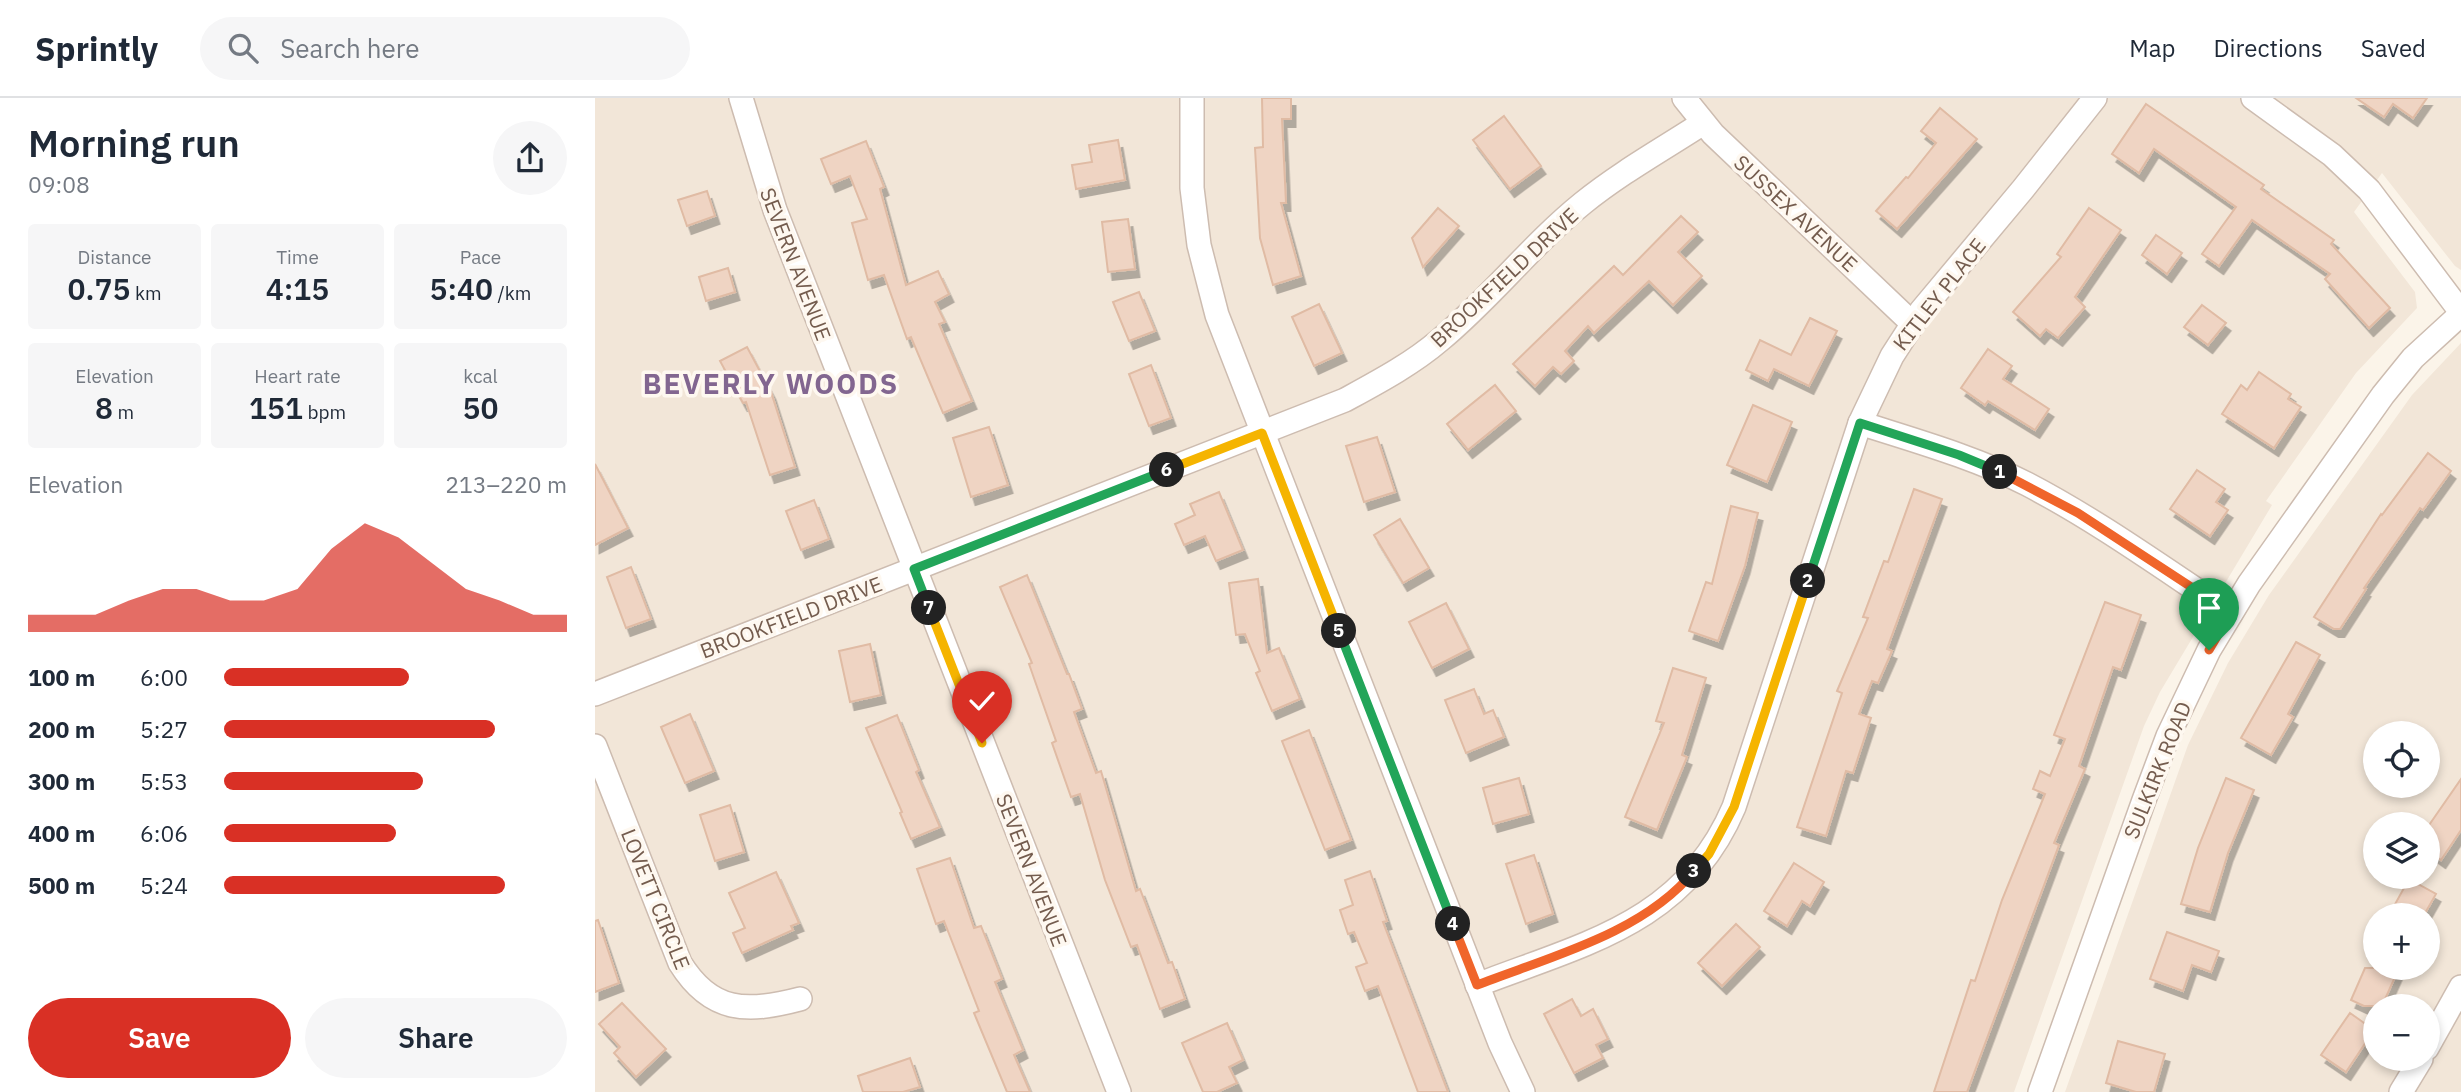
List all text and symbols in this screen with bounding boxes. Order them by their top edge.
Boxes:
search box [200,17,690,80]
text: Sprintly [35,27,158,70]
icon: search [224,29,262,67]
text: Search here [280,31,420,65]
text: Map [2129,32,2175,64]
text: Directions [2213,32,2323,64]
text: Saved [2361,32,2426,64]
text: Morning run [28,118,240,167]
button: share [493,121,567,195]
street label: SUSSEX AVENUE [1728,148,1864,278]
text: 09:08 [28,169,90,199]
street label: SEVERN AVENUE [754,184,838,344]
street label: BROOKFIELD DRIVE [1424,201,1584,353]
street label: KITLEY PLACE [1886,232,1992,356]
text: Distance [77,245,152,269]
text: Time [276,245,319,269]
text: Pace [460,245,501,269]
text: 0.75 [67,269,130,308]
text: 4:15 [266,269,329,308]
text: 5:40 [430,269,493,308]
text: km [130,281,162,305]
text: /km [493,281,531,305]
text: Elevation [75,364,154,388]
text: Heart rate [254,364,341,388]
text: kcal [463,364,498,388]
district label: BEVERLY WOODS [643,365,899,402]
text: 8 [95,388,113,427]
text: 151 [249,388,303,427]
text: 50 [463,388,499,427]
text: m [113,400,134,424]
text: bpm [303,400,346,424]
pin: 6 [1149,452,1185,488]
pin: 1 [1983,454,2017,490]
text: 6 [1161,457,1172,481]
text: 1 [1994,459,2005,483]
text: Elevation [28,469,123,499]
text: 213–220 m [445,469,567,499]
pin: 2 [1791,564,1825,598]
text: 2 [1802,568,1813,592]
street label: BROOKFIELD DRIVE [696,569,886,665]
pin [2179,578,2239,650]
icon: arrive [2190,589,2228,627]
pin: 7 [911,590,947,626]
text: 7 [923,595,934,619]
pin: 5 [1321,614,1357,648]
text: 5 [1333,618,1344,642]
text: 100 m [28,662,95,692]
text: 6:00 [140,662,188,692]
pin [952,671,1012,743]
icon: check [963,682,1001,720]
street label: SULKIRK ROAD [2117,697,2197,843]
text: 200 m [28,714,95,744]
text: 5:27 [140,714,188,744]
map controls [2363,721,2440,1071]
button: locate [2363,721,2440,798]
text: 300 m [28,766,95,796]
text: 5:53 [140,766,188,796]
street label: SEVERN AVENUE [990,790,1074,950]
button: layers [2363,812,2440,889]
text: 400 m [28,818,95,848]
text: 6:06 [140,818,188,848]
street label: LOVETT CIRCLE [615,824,697,974]
pin: 3 [1677,854,1711,888]
text: 3 [1688,858,1699,882]
text: 500 m [28,870,95,900]
text: 5:24 [140,870,188,900]
button: + [2363,903,2440,980]
pin: 4 [1435,906,1471,942]
text: 4 [1447,911,1458,935]
button: − [2363,994,2440,1071]
button: Save [28,998,291,1078]
button: Share [305,998,567,1078]

